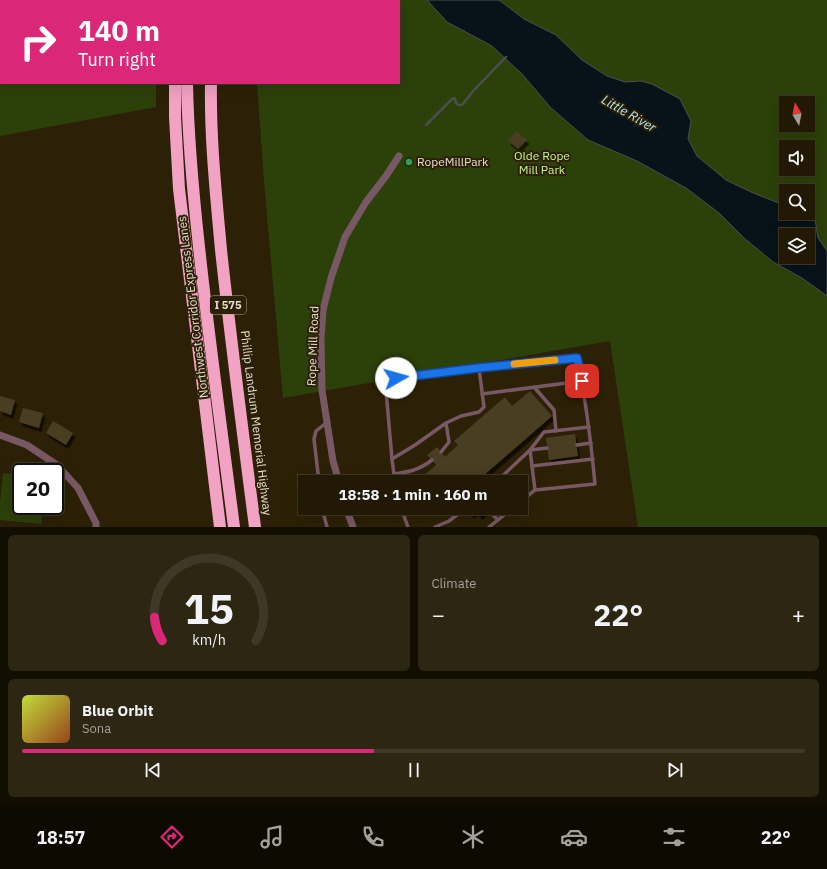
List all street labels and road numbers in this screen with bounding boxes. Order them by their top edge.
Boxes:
street label: Northwest Corridor Express Lanes [174,215,211,399]
road number: I 575 [210,296,246,314]
street label: Rope Mill Road [304,306,321,386]
street label: Phillip Landrum Memorial Highway [238,329,275,516]

